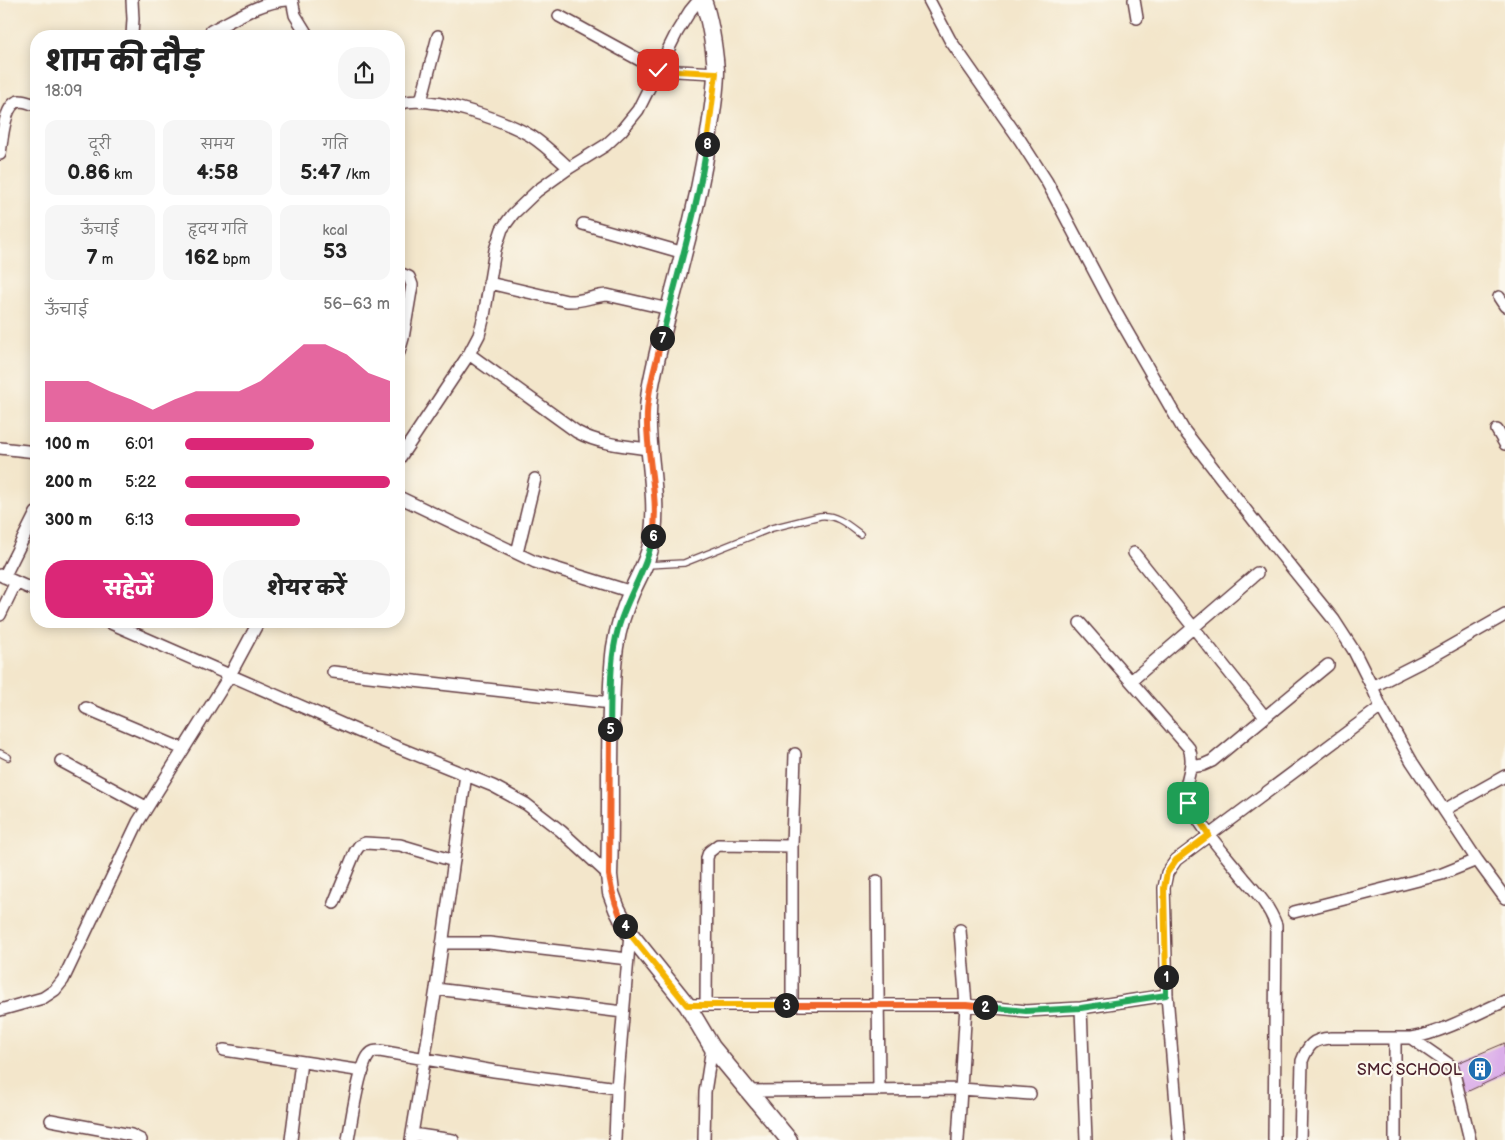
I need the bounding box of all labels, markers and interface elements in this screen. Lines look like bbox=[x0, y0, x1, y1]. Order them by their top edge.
text: शाम की दौड़ bbox=[45, 46, 202, 79]
button: share bbox=[338, 47, 390, 99]
pin bbox=[637, 49, 679, 91]
icon: check bbox=[644, 56, 672, 84]
text: 18:09 bbox=[45, 82, 82, 101]
pin: 8 bbox=[694, 132, 720, 156]
text: दूरी bbox=[89, 136, 111, 153]
text: समय bbox=[201, 136, 234, 153]
text: गति bbox=[322, 136, 348, 153]
text: 8 bbox=[703, 136, 712, 153]
text: 0.86 bbox=[67, 160, 110, 185]
text: 4:58 bbox=[196, 160, 239, 185]
text: 5:47 bbox=[300, 160, 341, 185]
text: km bbox=[110, 166, 132, 183]
text: /km bbox=[341, 166, 370, 183]
text: ऊँचाई bbox=[81, 221, 119, 238]
text: हृदय गति bbox=[188, 221, 247, 238]
text: kcal bbox=[323, 222, 348, 239]
text: 53 bbox=[323, 239, 347, 264]
text: 7 bbox=[86, 245, 98, 270]
text: 162 bbox=[185, 245, 219, 270]
text: m bbox=[98, 251, 113, 268]
text: bpm bbox=[219, 251, 250, 268]
text: 56–63 m bbox=[323, 295, 390, 314]
text: ऊँचाई bbox=[45, 301, 88, 320]
pin: 7 bbox=[650, 326, 674, 350]
text: 7 bbox=[659, 330, 666, 347]
text: 100 m bbox=[45, 435, 90, 454]
text: 6:01 bbox=[125, 435, 154, 454]
text: 200 m bbox=[45, 473, 92, 492]
text: 5:22 bbox=[125, 473, 156, 492]
text: 300 m bbox=[45, 511, 92, 530]
text: 6:13 bbox=[125, 511, 154, 530]
pin: 6 bbox=[640, 524, 666, 548]
text: 6 bbox=[649, 528, 658, 545]
button: सहेजें bbox=[45, 560, 213, 618]
button: शेयर करें bbox=[223, 560, 390, 618]
pin: 5 bbox=[598, 716, 622, 742]
text: 5 bbox=[606, 721, 615, 738]
pin bbox=[1167, 782, 1209, 824]
icon: arrive bbox=[1174, 789, 1202, 817]
pin: 4 bbox=[612, 914, 638, 938]
text: 4 bbox=[621, 918, 630, 935]
pin: 1 bbox=[1154, 964, 1178, 990]
text: 1 bbox=[1164, 969, 1169, 986]
pin: 3 bbox=[774, 992, 798, 1018]
pin: 2 bbox=[972, 994, 998, 1020]
text: 3 bbox=[782, 997, 791, 1014]
text: 2 bbox=[981, 999, 990, 1016]
building icon: SMC SCHOOL bbox=[1467, 1056, 1493, 1082]
place label: SMC SCHOOL bbox=[1357, 1061, 1463, 1080]

